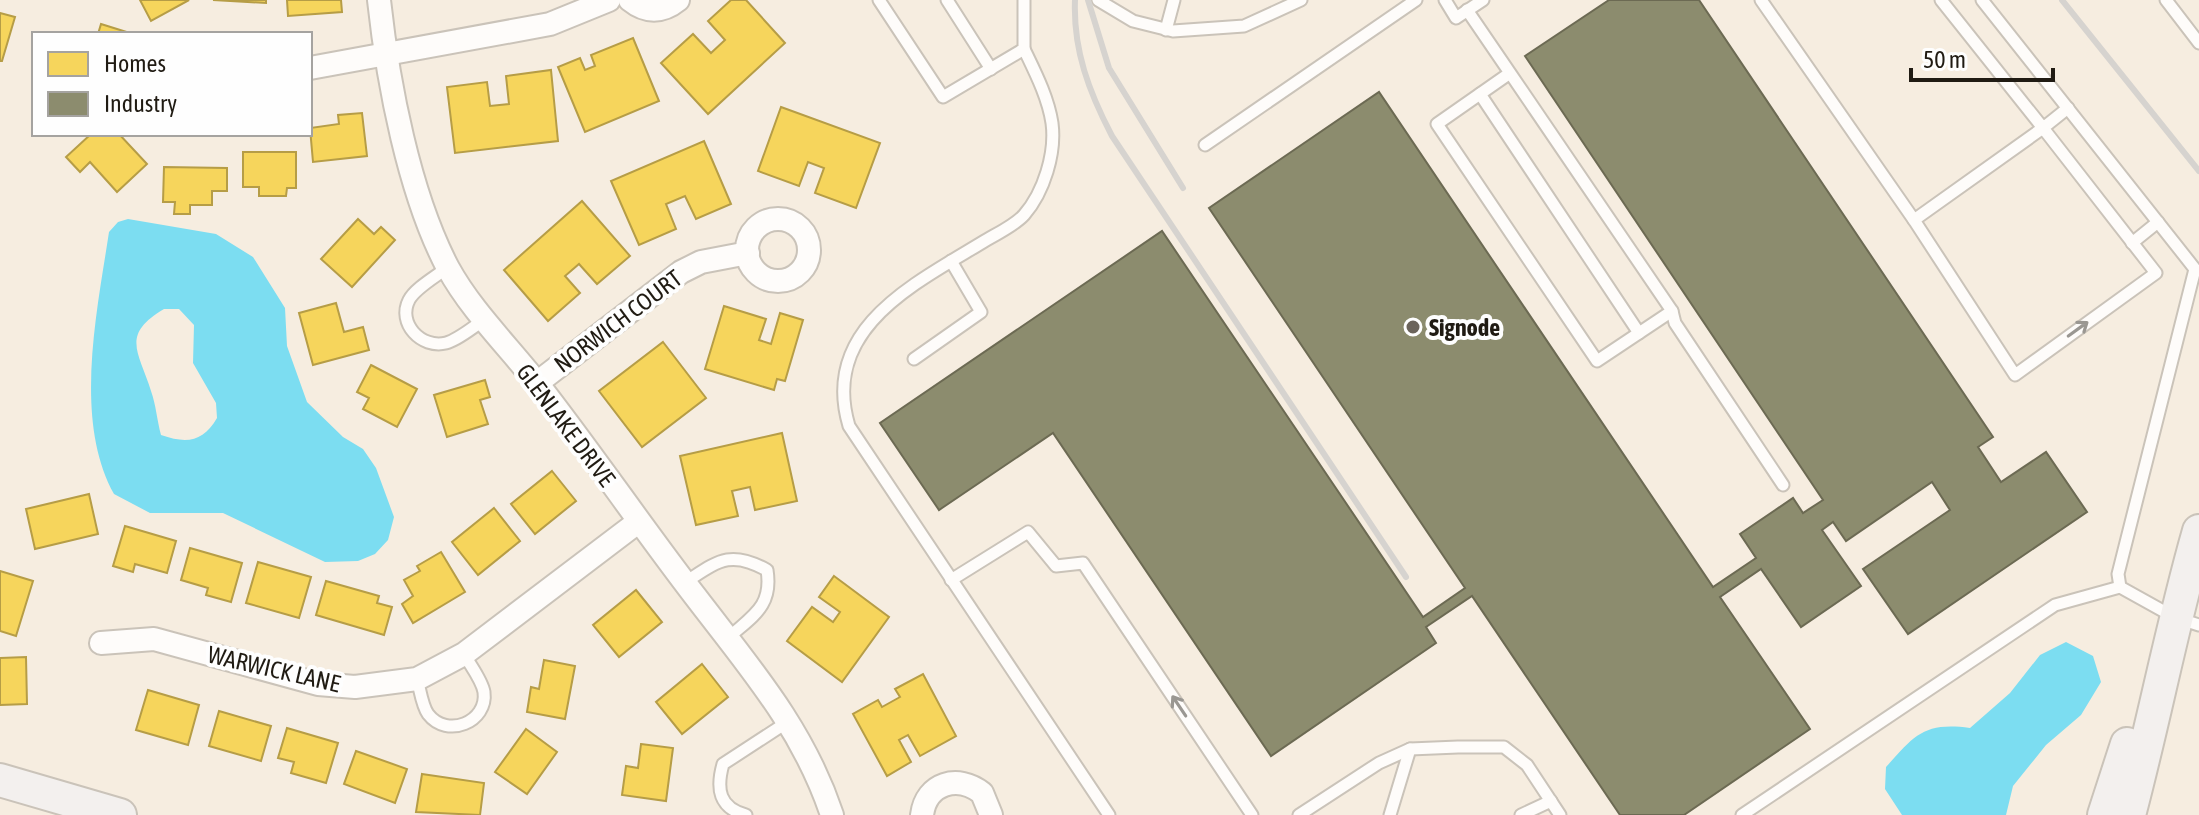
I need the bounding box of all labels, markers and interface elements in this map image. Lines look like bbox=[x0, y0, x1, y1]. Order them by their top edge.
legend bbox=[32, 32, 312, 136]
scale bar bbox=[1911, 32, 2053, 82]
text: 50 m bbox=[1923, 46, 1966, 73]
text: Homes bbox=[104, 50, 166, 77]
text: Industry bbox=[104, 90, 177, 117]
street label: NORWICH COURT bbox=[549, 264, 687, 378]
place label: Signode bbox=[1429, 314, 1500, 341]
marker: Signode bbox=[1404, 318, 1422, 336]
one-way arrow bbox=[2067, 321, 2089, 337]
street label: GLENLAKE DRIVE bbox=[511, 358, 621, 492]
street label: WARWICK LANE bbox=[205, 641, 343, 697]
one-way arrow bbox=[1171, 695, 1188, 717]

